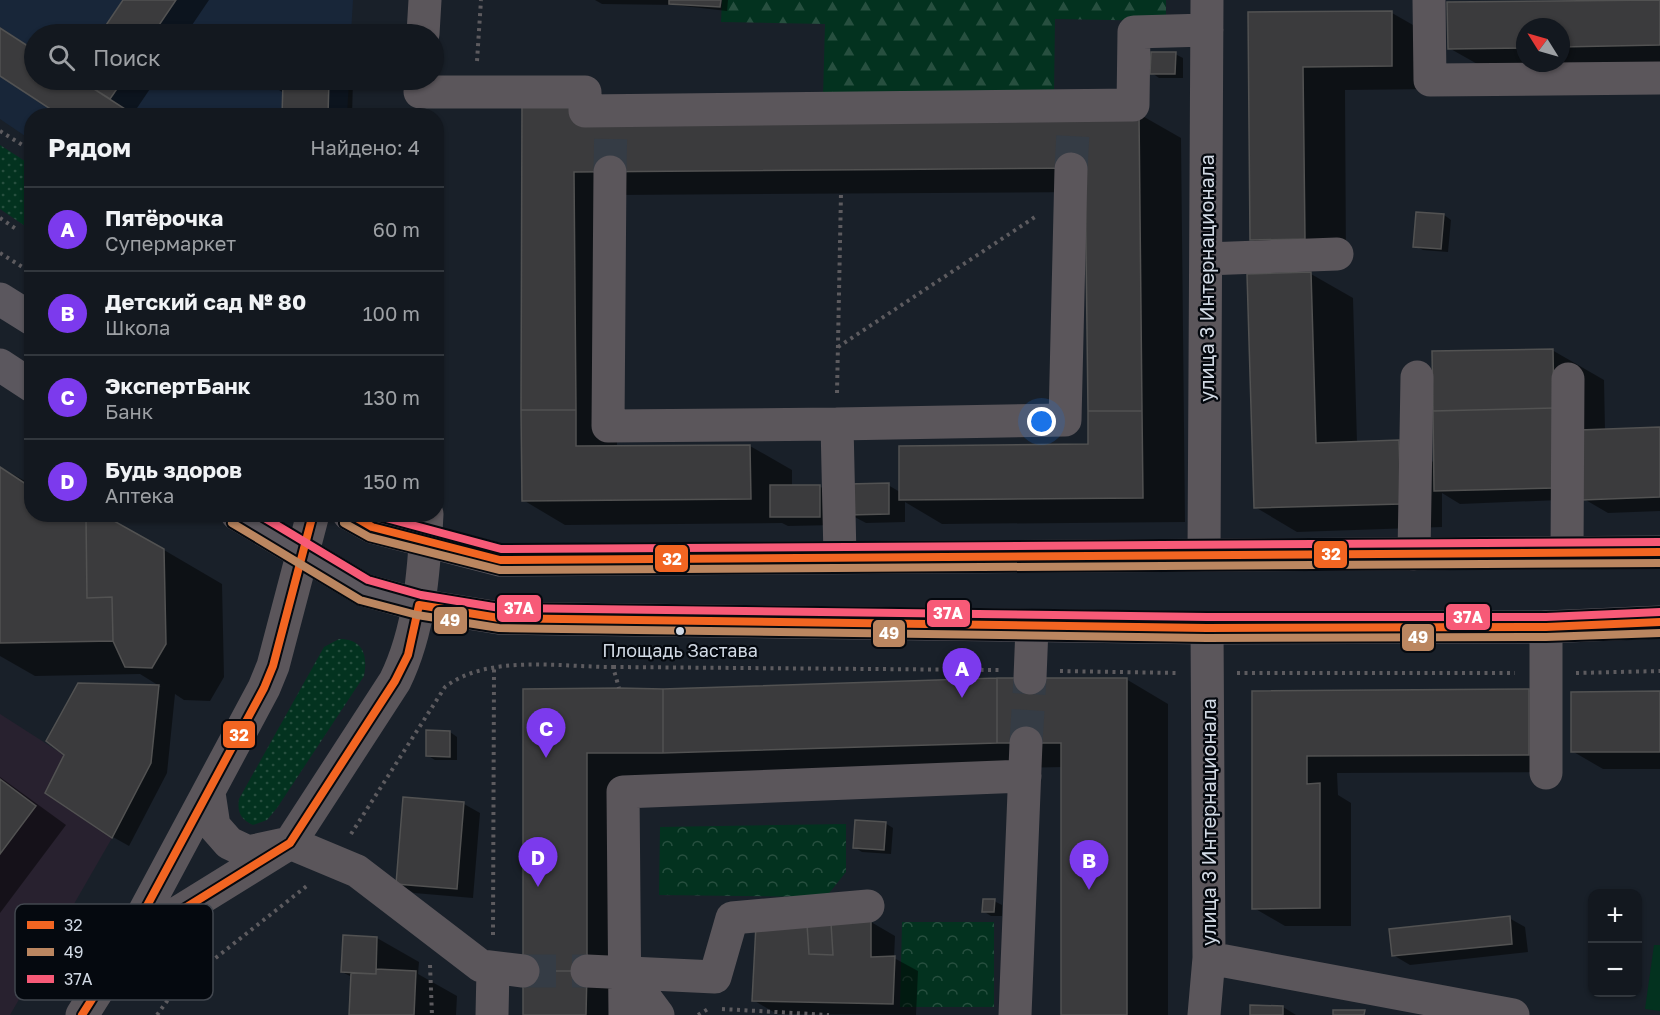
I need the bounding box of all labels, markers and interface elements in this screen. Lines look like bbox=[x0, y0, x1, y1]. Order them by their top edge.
north arrow bbox=[1516, 18, 1570, 72]
search box bbox=[24, 24, 444, 90]
icon: search bbox=[45, 41, 78, 74]
text: Поиск bbox=[93, 44, 161, 71]
text: Рядом bbox=[48, 132, 131, 163]
text: Найдено: 4 bbox=[310, 135, 420, 159]
street label: улица 3 Интернационала bbox=[1194, 154, 1218, 402]
text: Пятёрочка bbox=[105, 204, 223, 231]
text: A bbox=[60, 217, 75, 241]
text: 60 m bbox=[373, 217, 420, 241]
text: Супермаркет bbox=[105, 231, 236, 255]
text: Детский сад № 80 bbox=[105, 288, 306, 315]
text: B bbox=[60, 301, 75, 325]
text: 100 m bbox=[363, 301, 420, 325]
text: Школа bbox=[105, 315, 170, 339]
text: ЭкспертБанк bbox=[105, 372, 250, 399]
text: C bbox=[60, 385, 75, 409]
text: 130 m bbox=[364, 385, 420, 409]
text: Банк bbox=[105, 399, 153, 423]
your location bbox=[1027, 407, 1056, 436]
text: Будь здоров bbox=[105, 456, 242, 483]
text: D bbox=[60, 469, 75, 493]
text: 150 m bbox=[364, 469, 420, 493]
text: Аптека bbox=[105, 483, 174, 507]
line badge: 32 bbox=[1313, 540, 1348, 569]
line badge: 32 bbox=[654, 544, 689, 573]
text: 32 bbox=[1321, 544, 1341, 564]
text: 32 bbox=[662, 549, 682, 569]
line badge: 37А bbox=[496, 594, 542, 623]
text: 37А bbox=[504, 598, 535, 618]
line badge: 37А bbox=[926, 599, 971, 628]
text: 37А bbox=[933, 603, 964, 623]
line badge: 37А bbox=[1445, 603, 1491, 631]
line badge: 49 bbox=[433, 606, 468, 635]
text: 37А bbox=[1453, 607, 1484, 627]
text: 49 bbox=[440, 610, 460, 630]
line badge: 49 bbox=[872, 619, 906, 648]
text: 49 bbox=[879, 623, 899, 643]
line badge: 49 bbox=[1401, 623, 1435, 652]
marker: Площадь Застава bbox=[674, 625, 686, 637]
text: 49 bbox=[1408, 627, 1428, 647]
place label: Площадь Застава bbox=[602, 639, 758, 661]
pin: A bbox=[942, 648, 982, 698]
street label: улица 3 Интернационала bbox=[1196, 698, 1220, 946]
pin: C bbox=[526, 708, 566, 758]
line badge: 32 bbox=[222, 720, 256, 749]
text: 32 bbox=[229, 725, 249, 745]
pin: D bbox=[518, 838, 558, 887]
pin: B bbox=[1070, 840, 1108, 890]
map controls bbox=[1588, 889, 1642, 997]
button: + bbox=[1588, 889, 1642, 943]
legend bbox=[15, 904, 213, 1000]
text: 32 bbox=[64, 915, 83, 935]
text: 49 bbox=[64, 942, 83, 962]
button: − bbox=[1588, 943, 1642, 997]
text: 37А bbox=[64, 969, 93, 989]

